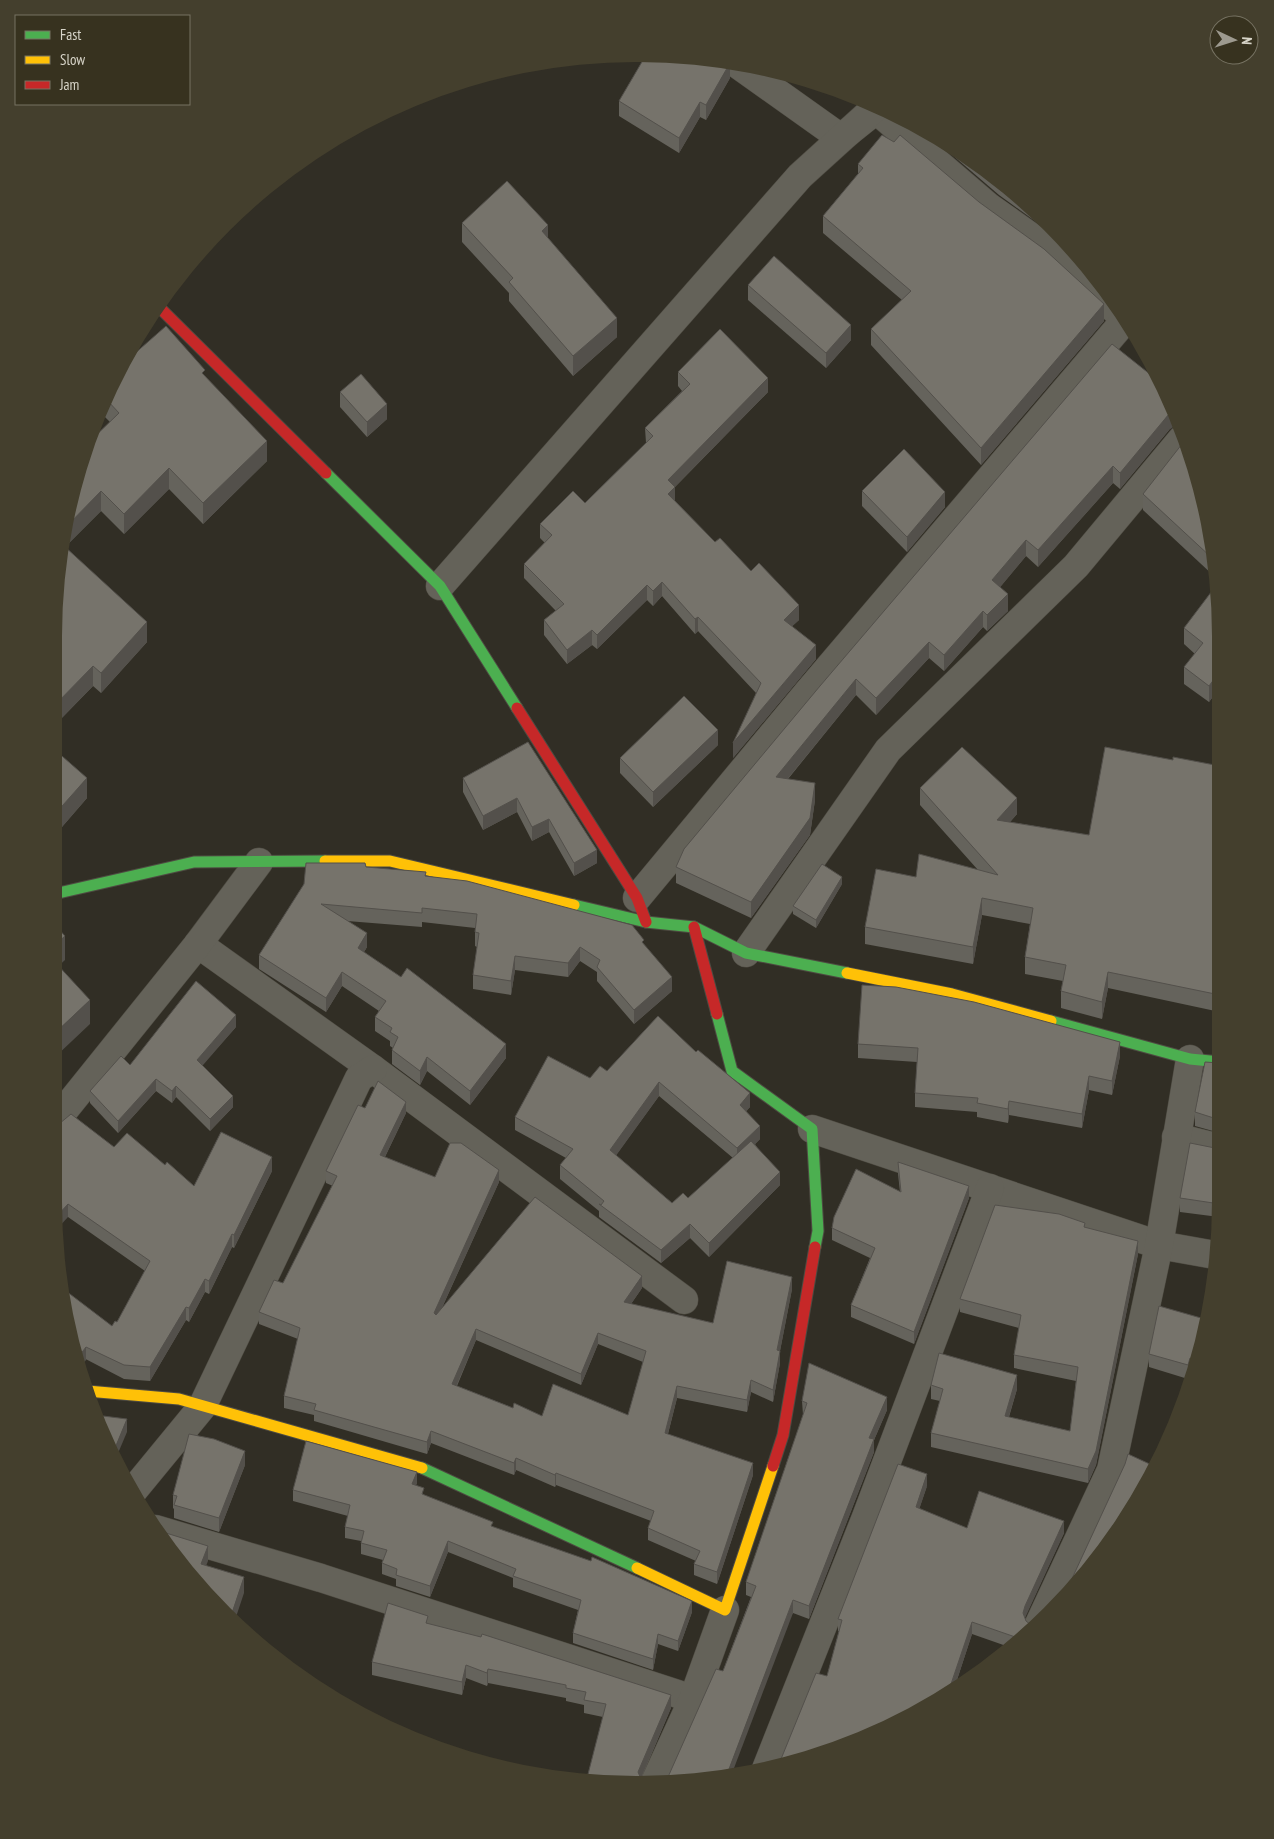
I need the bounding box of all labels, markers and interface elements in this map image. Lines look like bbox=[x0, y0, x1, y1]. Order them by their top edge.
legend bbox=[15, 15, 190, 105]
north arrow bbox=[1209, 15, 1259, 65]
text: Fast bbox=[60, 25, 81, 44]
text: N bbox=[1238, 37, 1256, 45]
text: Slow bbox=[60, 50, 85, 69]
text: Jam bbox=[59, 75, 79, 94]

